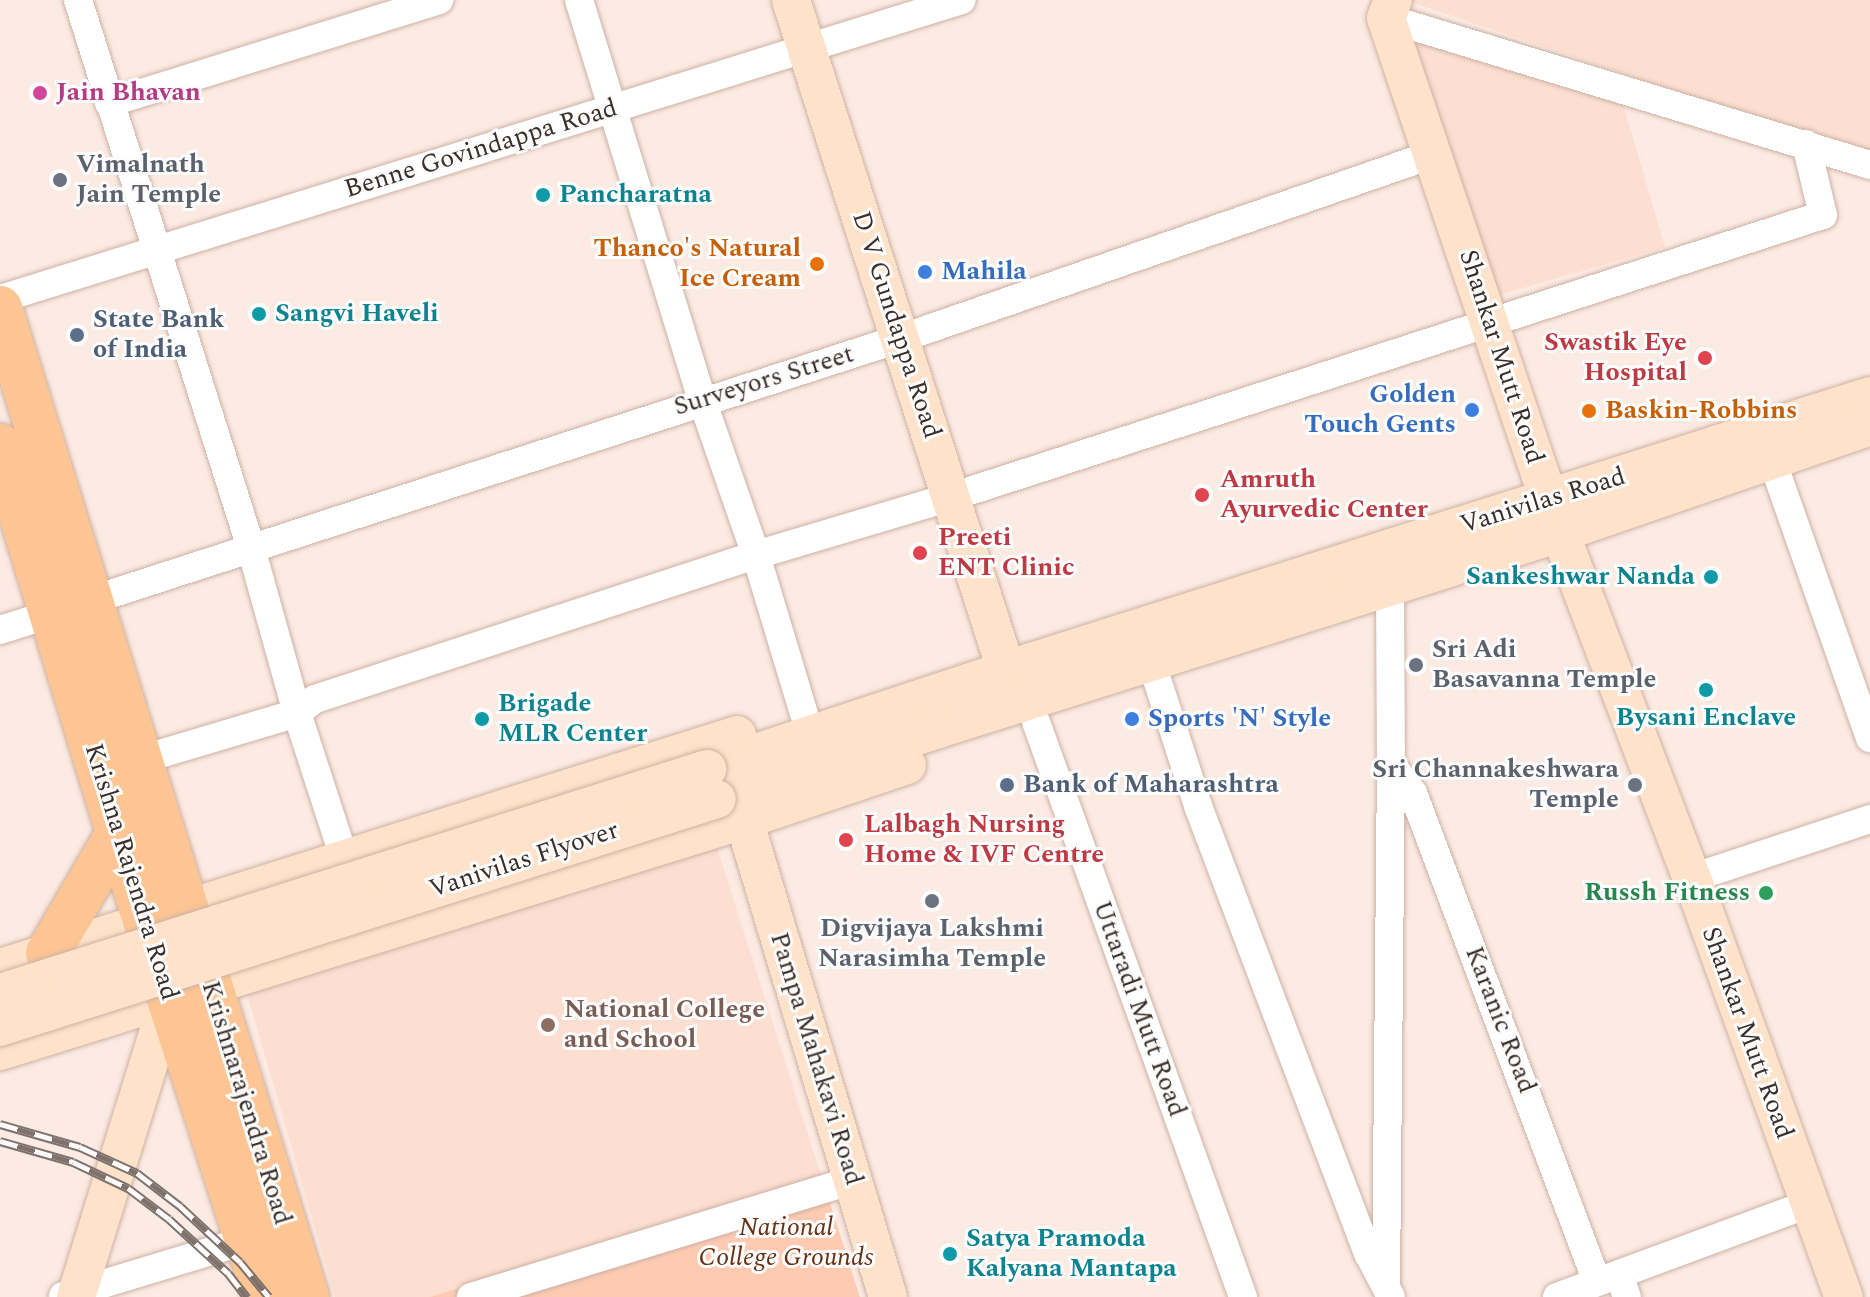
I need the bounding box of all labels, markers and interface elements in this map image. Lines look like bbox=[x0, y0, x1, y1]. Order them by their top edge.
place label: Jain Bhavan bbox=[56, 77, 201, 109]
marker: Jain Bhavan bbox=[31, 84, 49, 102]
street label: Benne Govindappa Road bbox=[341, 93, 621, 205]
place label: Vimalnath Jain Temple bbox=[76, 149, 221, 210]
marker: Vimalnath Jain Temple bbox=[51, 171, 69, 189]
place label: Pancharatna bbox=[559, 179, 712, 211]
marker: Pancharatna bbox=[534, 186, 552, 204]
street label: D V Gundappa Road bbox=[845, 208, 947, 442]
place label: Thanco's Natural Ice Cream bbox=[593, 233, 801, 294]
street label: Shankar Mutt Road bbox=[1452, 246, 1550, 468]
marker: Thanco's Natural Ice Cream bbox=[808, 255, 826, 273]
place label: Mahila bbox=[941, 256, 1027, 288]
marker: Mahila bbox=[916, 263, 934, 281]
place label: Sangvi Haveli bbox=[275, 298, 439, 330]
place label: State Bank of India bbox=[93, 304, 224, 366]
marker: Sangvi Haveli bbox=[250, 305, 268, 323]
marker: State Bank of India bbox=[68, 326, 86, 344]
place label: Swastik Eye Hospital bbox=[1544, 327, 1687, 388]
street label: Surveyors Street bbox=[670, 339, 858, 423]
marker: Swastik Eye Hospital bbox=[1694, 347, 1716, 369]
place label: Golden Touch Gents bbox=[1304, 379, 1456, 440]
place label: Baskin-Robbins bbox=[1605, 395, 1797, 427]
marker: Golden Touch Gents bbox=[1463, 401, 1481, 419]
marker: Baskin-Robbins bbox=[1580, 402, 1598, 420]
street label: Vanivilas Road bbox=[1457, 461, 1629, 541]
place label: Amruth Ayurvedic Center bbox=[1220, 464, 1428, 526]
marker: Amruth Ayurvedic Center bbox=[1191, 484, 1213, 506]
place label: Preeti ENT Clinic bbox=[938, 522, 1075, 584]
marker: Preeti ENT Clinic bbox=[909, 542, 931, 564]
place label: Sankeshwar Nanda bbox=[1466, 561, 1695, 593]
marker: Sankeshwar Nanda bbox=[1702, 568, 1720, 586]
place label: Sri Adi Basavanna Temple bbox=[1432, 634, 1656, 696]
marker: Sri Adi Basavanna Temple bbox=[1407, 656, 1425, 674]
marker: Bysani Enclave bbox=[1697, 681, 1715, 699]
place label: Brigade MLR Center bbox=[498, 688, 647, 750]
place label: Bysani Enclave bbox=[1616, 702, 1796, 734]
place label: Sports 'N' Style bbox=[1148, 703, 1331, 735]
marker: Brigade MLR Center bbox=[473, 710, 491, 728]
marker: Sports 'N' Style bbox=[1123, 710, 1141, 728]
street label: Krishna Rajendra Road bbox=[77, 740, 185, 1004]
place label: Sri Channakeshwara Temple bbox=[1372, 754, 1619, 816]
place label: Bank of Maharashtra bbox=[1023, 769, 1279, 801]
marker: Bank of Maharashtra bbox=[998, 776, 1016, 794]
marker: Sri Channakeshwara Temple bbox=[1626, 776, 1644, 794]
place label: Lalbagh Nursing Home & IVF Centre bbox=[864, 809, 1104, 870]
street label: Vanivilas Flyover bbox=[425, 815, 623, 905]
marker: Lalbagh Nursing Home & IVF Centre bbox=[835, 829, 857, 851]
place label: Russh Fitness bbox=[1584, 877, 1750, 909]
marker: Russh Fitness bbox=[1757, 884, 1775, 902]
marker: Digvijaya Lakshmi Narasimha Temple bbox=[923, 892, 941, 910]
street label: Uttaradi Mutt Road bbox=[1085, 897, 1193, 1121]
place label: Digvijaya Lakshmi Narasimha Temple bbox=[818, 913, 1046, 974]
street label: Shankar Mutt Road bbox=[1694, 923, 1800, 1143]
street label: Pampa Mahakavi Road bbox=[763, 929, 869, 1189]
street label: Karanic Road bbox=[1458, 942, 1542, 1098]
street label: Krishnarajendra Road bbox=[194, 977, 298, 1229]
place label: National College and School bbox=[564, 994, 765, 1056]
marker: National College and School bbox=[539, 1016, 557, 1034]
park label: National College Grounds bbox=[699, 1212, 873, 1274]
place label: Satya Pramoda Kalyana Mantapa bbox=[966, 1223, 1177, 1284]
marker: Satya Pramoda Kalyana Mantapa bbox=[941, 1245, 959, 1263]

